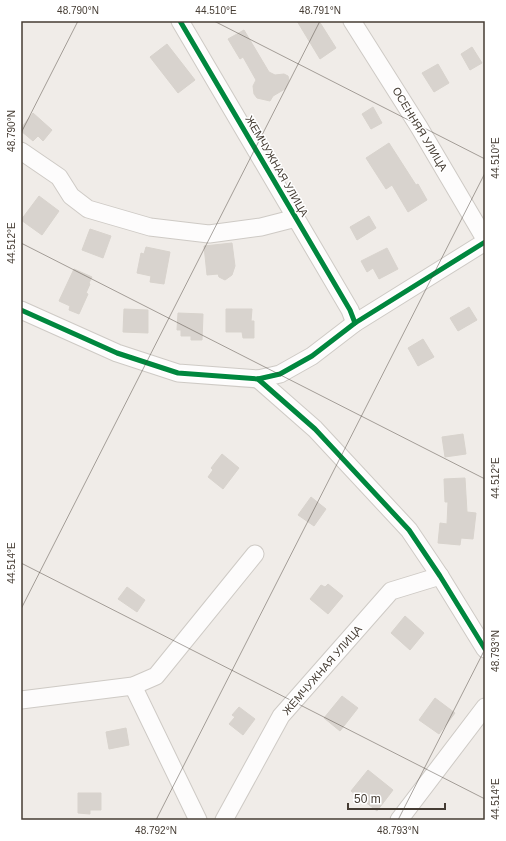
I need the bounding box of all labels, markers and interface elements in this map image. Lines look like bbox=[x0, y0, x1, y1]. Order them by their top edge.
text: 48.790°N bbox=[57, 5, 99, 16]
text: 44.510°E bbox=[195, 5, 237, 16]
text: 48.791°N bbox=[299, 5, 341, 16]
street label: ОСЕННЯЯ УЛИЦА bbox=[390, 85, 450, 174]
text: 48.790°N bbox=[6, 110, 17, 152]
street label: ЖЕМЧУЖНАЯ УЛИЦА bbox=[243, 113, 311, 219]
text: 44.510°E bbox=[490, 137, 501, 179]
text: 44.512°E bbox=[6, 222, 17, 264]
text: 44.512°E bbox=[490, 457, 501, 499]
text: 44.514°E bbox=[6, 542, 17, 584]
street label: ЖЕМЧУЖНАЯ УЛИЦА bbox=[280, 622, 365, 717]
text: 48.793°N bbox=[490, 630, 501, 672]
text: 44.514°E bbox=[490, 778, 501, 820]
scale bar bbox=[348, 785, 445, 811]
text: 50 m bbox=[354, 792, 381, 806]
text: 48.792°N bbox=[135, 825, 177, 836]
text: 48.793°N bbox=[377, 825, 419, 836]

